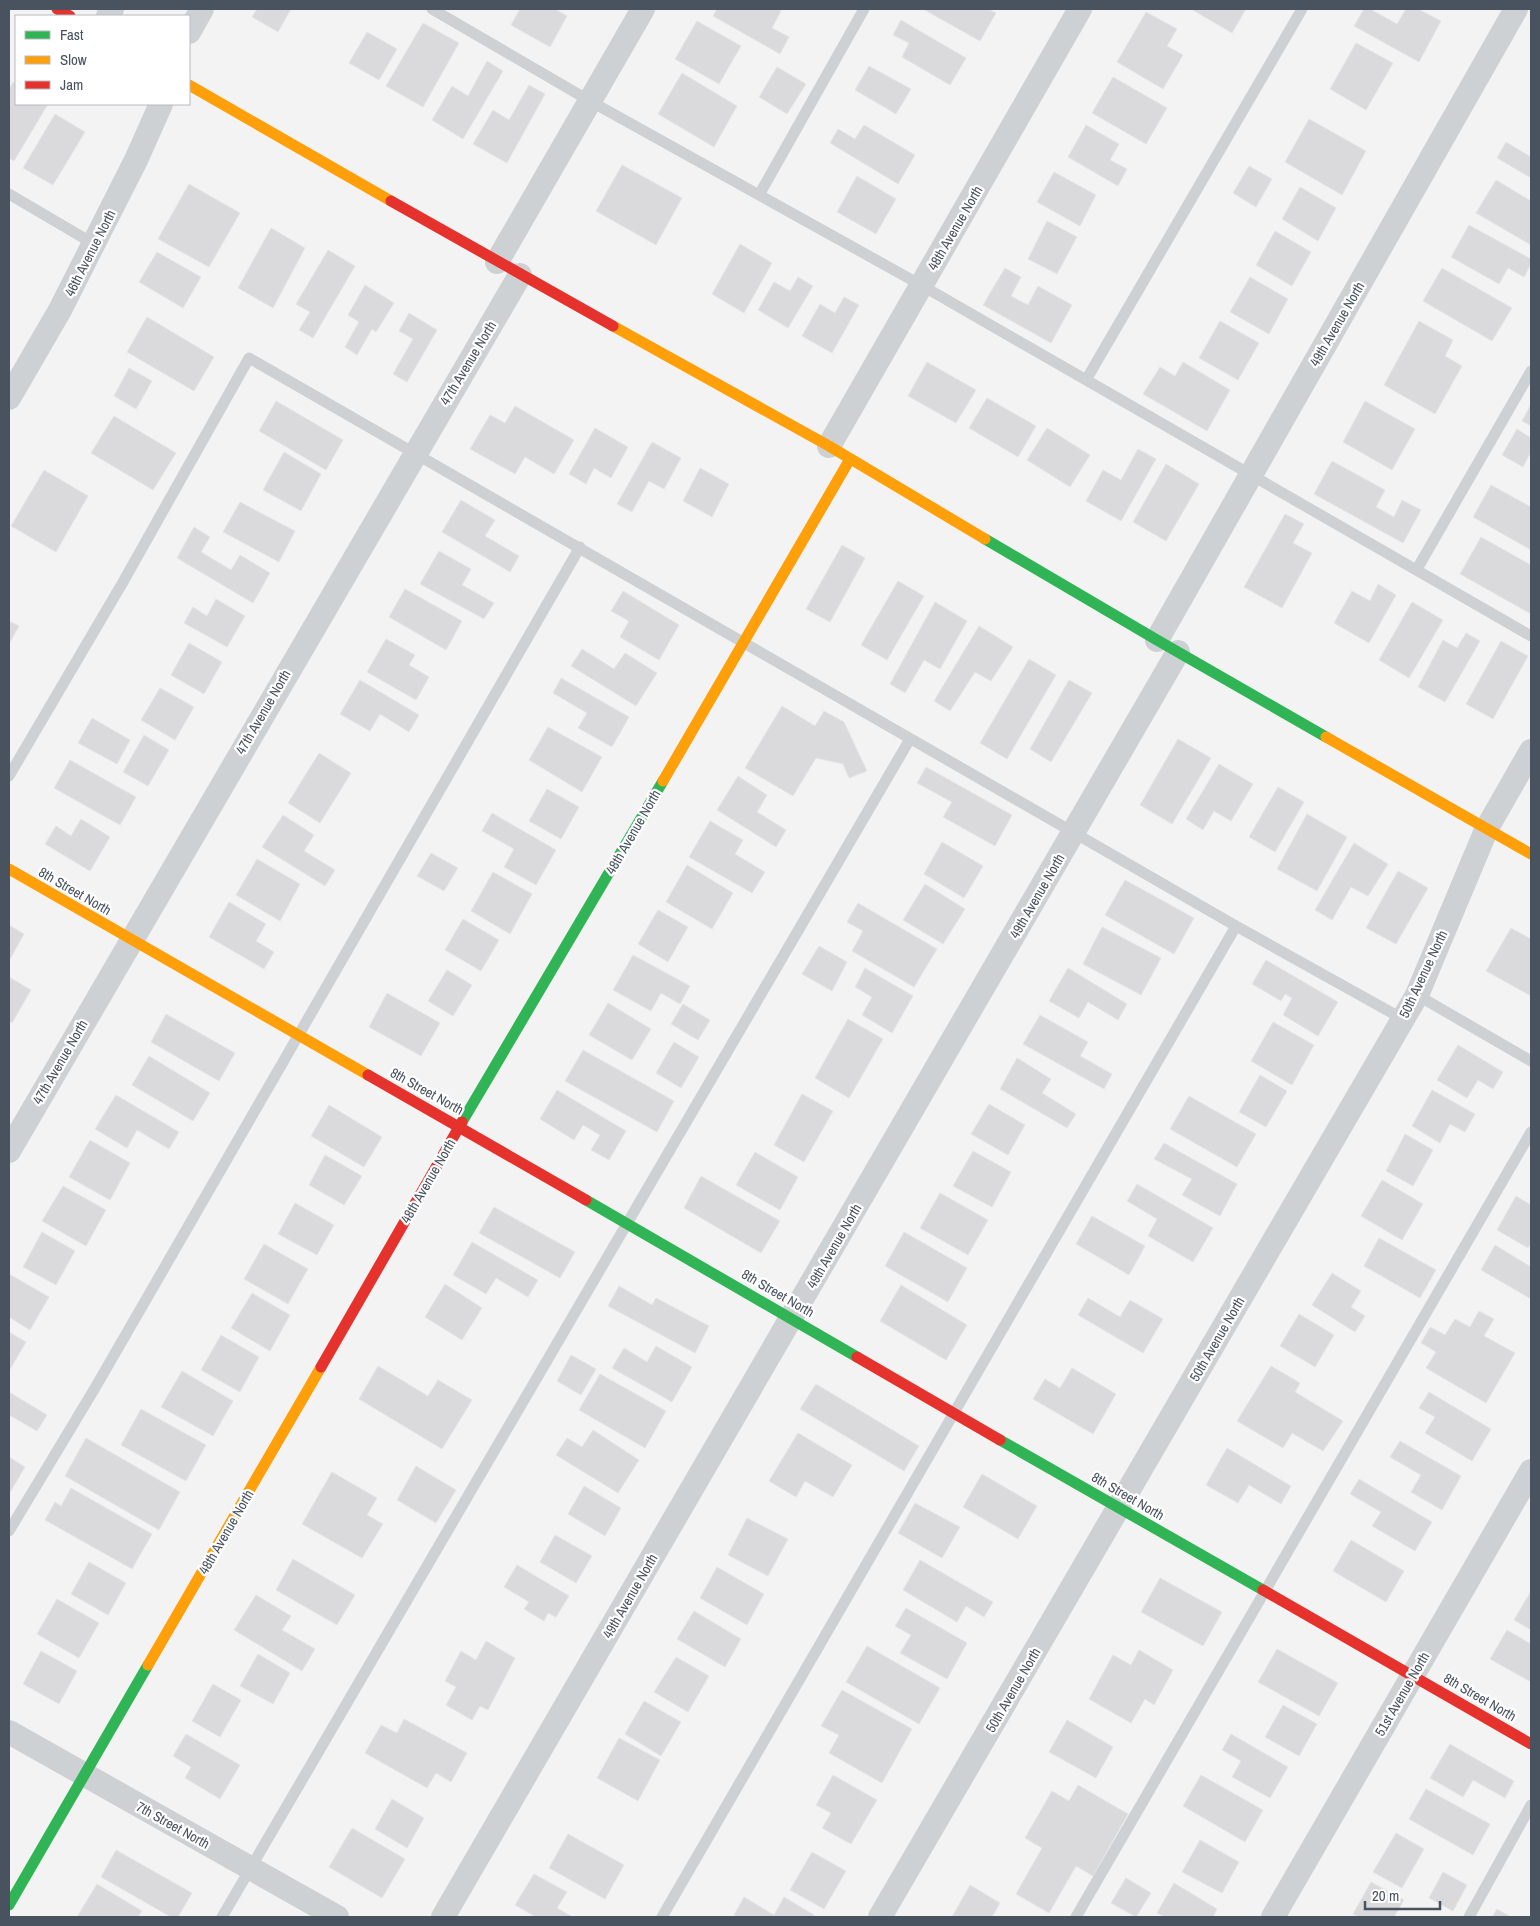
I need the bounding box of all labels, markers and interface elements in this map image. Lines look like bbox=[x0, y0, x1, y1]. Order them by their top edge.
legend bbox=[15, 15, 190, 105]
text: Fast bbox=[60, 24, 84, 45]
text: Slow bbox=[60, 49, 87, 70]
text: Jam bbox=[60, 74, 83, 95]
street label: 48th Avenue North bbox=[923, 182, 987, 274]
street label: 46th Avenue North bbox=[60, 207, 120, 299]
street label: 49th Avenue North bbox=[1305, 278, 1369, 370]
street label: 47th Avenue North bbox=[436, 318, 500, 408]
street label: 47th Avenue North bbox=[231, 666, 295, 758]
street label: 48th Avenue North bbox=[601, 786, 665, 878]
street label: 49th Avenue North bbox=[1005, 850, 1069, 942]
street label: 8th Street North bbox=[35, 863, 115, 919]
street label: 50th Avenue North bbox=[1395, 927, 1451, 1021]
street label: 47th Avenue North bbox=[28, 1016, 92, 1108]
street label: 8th Street North bbox=[387, 1063, 467, 1119]
street label: 48th Avenue North bbox=[396, 1135, 460, 1227]
street label: 49th Avenue North bbox=[802, 1200, 866, 1292]
street label: 8th Street North bbox=[738, 1265, 818, 1321]
street label: 50th Avenue North bbox=[1185, 1293, 1249, 1385]
street label: 8th Street North bbox=[1088, 1468, 1168, 1524]
street label: 48th Avenue North bbox=[194, 1486, 258, 1578]
street label: 49th Avenue North bbox=[598, 1550, 662, 1642]
street label: 50th Avenue North bbox=[981, 1644, 1045, 1736]
street label: 51st Avenue North bbox=[1371, 1649, 1433, 1739]
street label: 8th Street North bbox=[1440, 1669, 1520, 1725]
street label: 7th Street North bbox=[133, 1797, 213, 1853]
scale bar bbox=[1365, 1878, 1440, 1910]
text: 20 m bbox=[1372, 1885, 1399, 1906]

